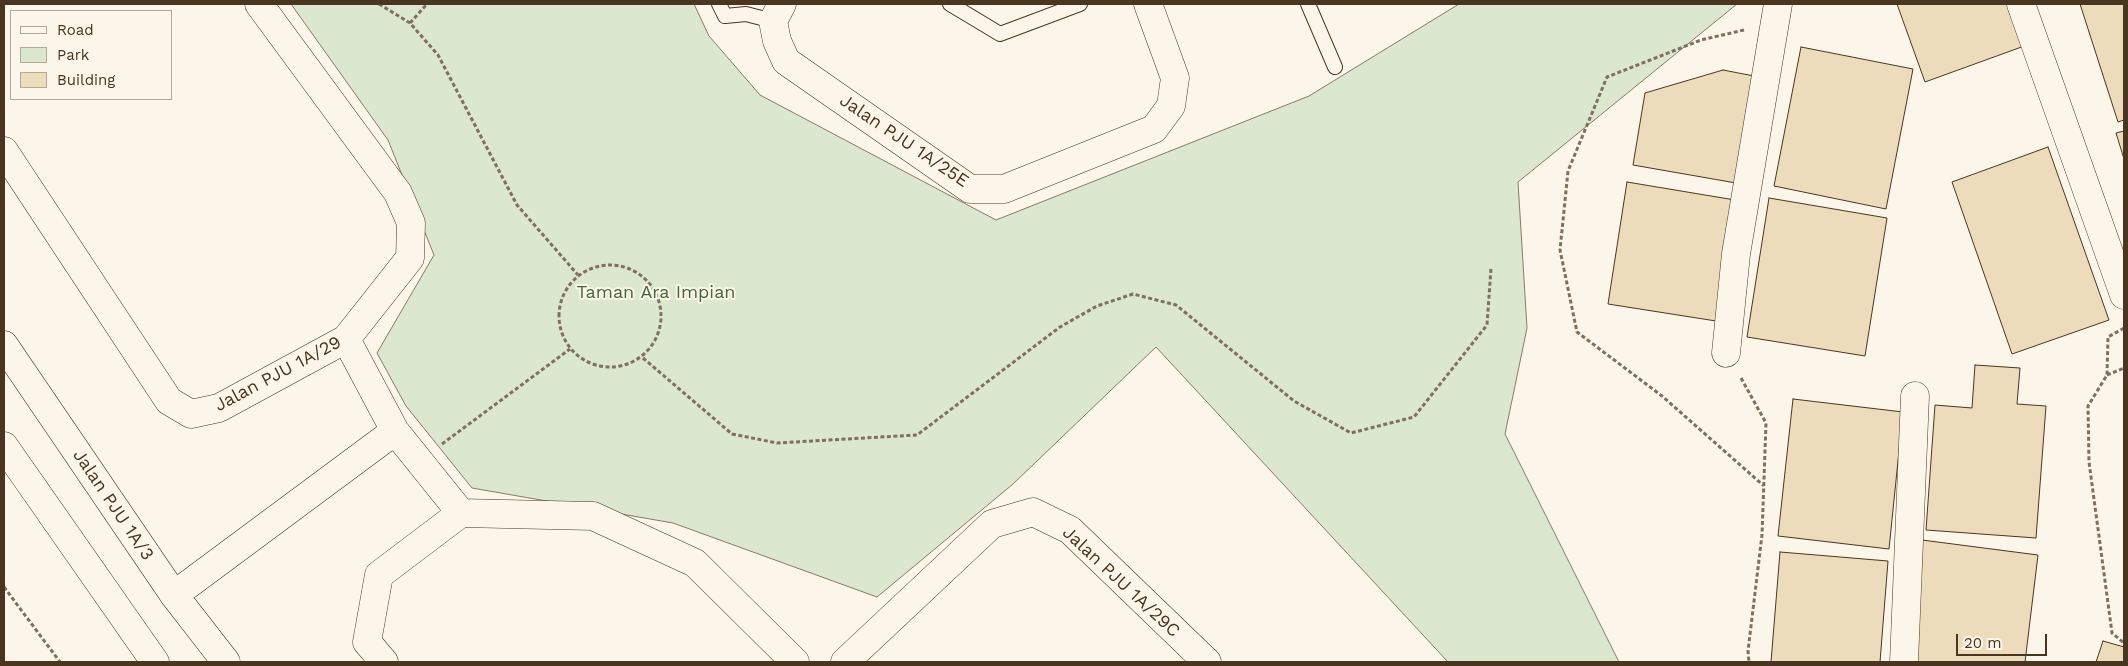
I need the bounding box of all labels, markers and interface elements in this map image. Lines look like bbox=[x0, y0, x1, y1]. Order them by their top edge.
legend bbox=[10, 10, 172, 100]
text: Road bbox=[57, 21, 94, 39]
text: Park bbox=[57, 46, 89, 64]
text: Building bbox=[57, 71, 115, 89]
street label: Jalan PJU 1A/25E bbox=[835, 90, 973, 192]
park label: Taman Ara Impian bbox=[577, 282, 735, 304]
street label: Jalan PJU 1A/29 bbox=[211, 332, 345, 416]
street label: Jalan PJU 1A/3 bbox=[68, 445, 158, 565]
street label: Jalan PJU 1A/29C bbox=[1058, 522, 1184, 642]
scale bar bbox=[1958, 624, 2049, 656]
text: 20 m bbox=[1964, 634, 2002, 652]

